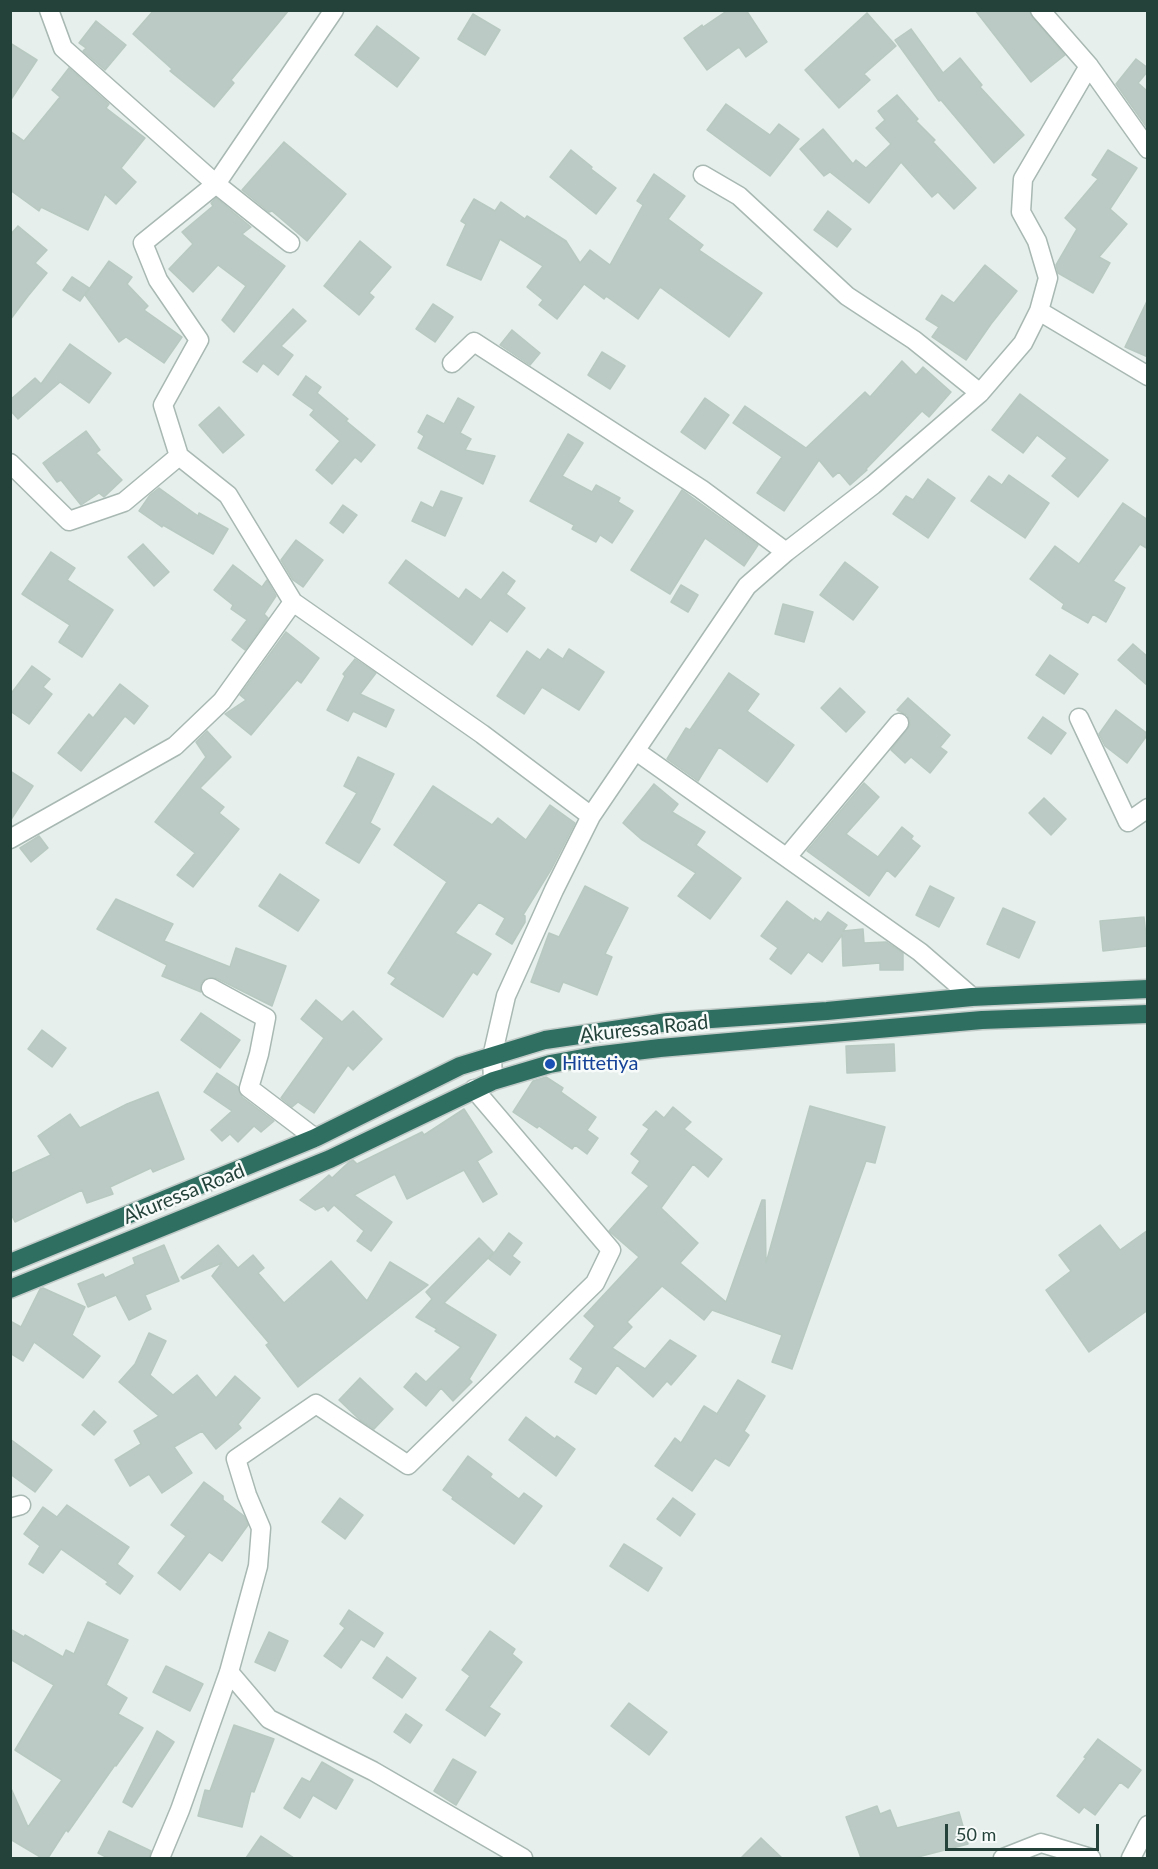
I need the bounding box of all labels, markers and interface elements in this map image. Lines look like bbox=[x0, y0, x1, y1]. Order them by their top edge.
street label: Akuressa Road bbox=[579, 1010, 709, 1048]
place label: Hittetiya bbox=[562, 1052, 638, 1076]
marker: Hittetiya bbox=[543, 1057, 557, 1071]
street label: Akuressa Road bbox=[120, 1159, 248, 1229]
scale bar bbox=[948, 1812, 1102, 1850]
text: 50 m bbox=[956, 1823, 996, 1845]

